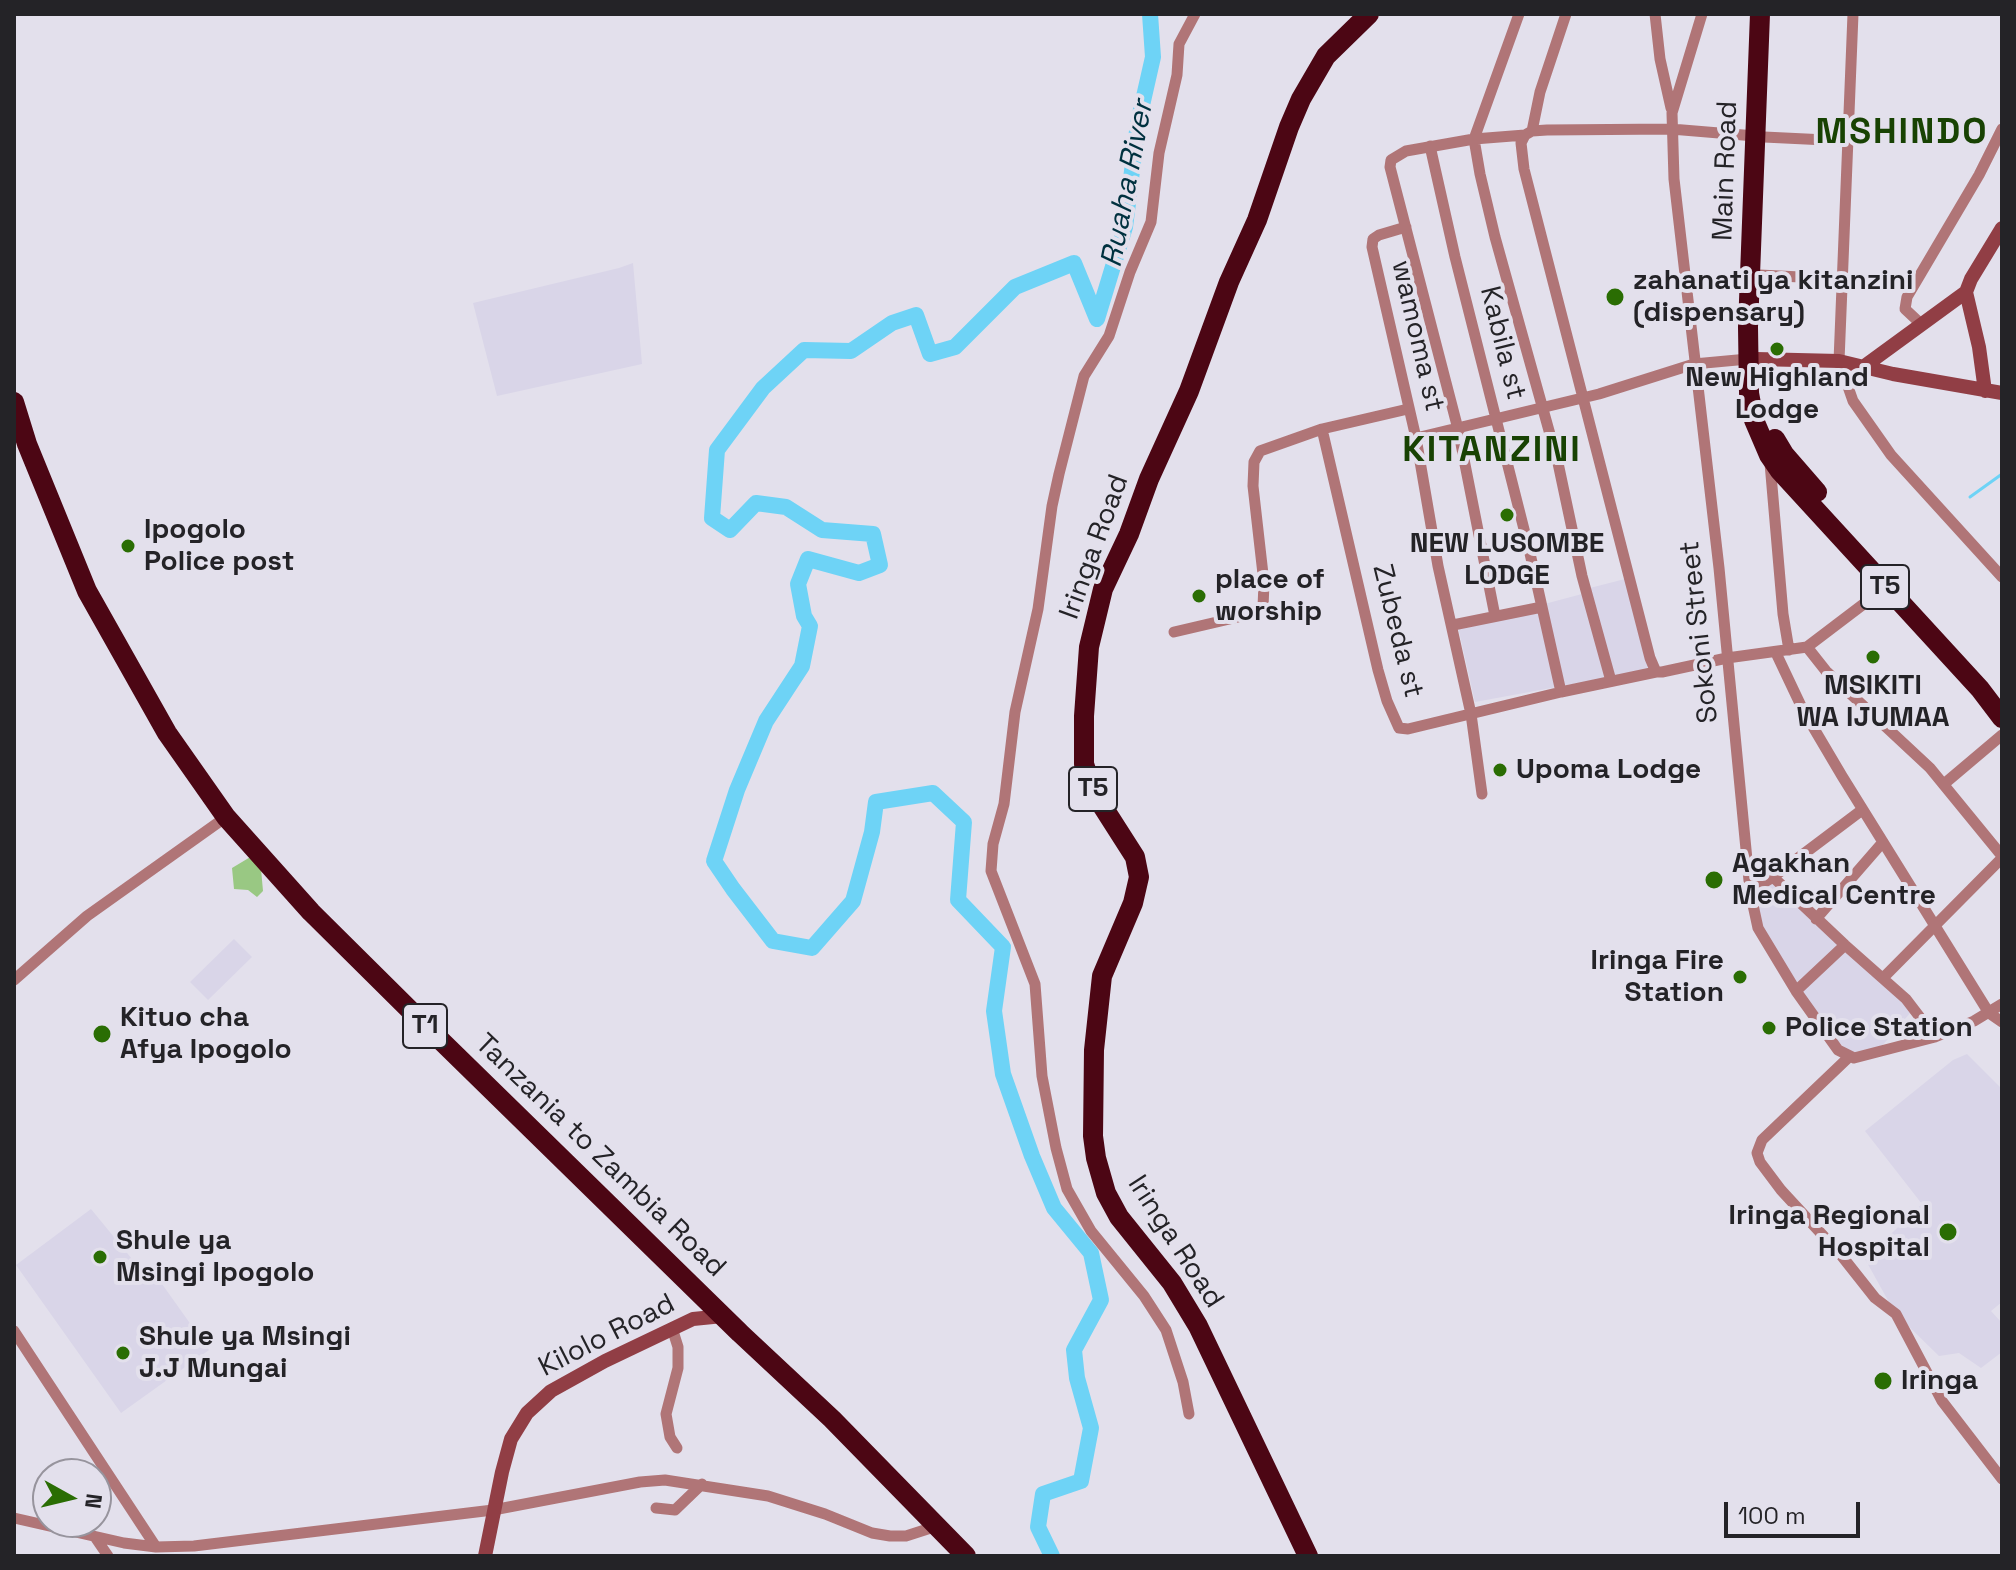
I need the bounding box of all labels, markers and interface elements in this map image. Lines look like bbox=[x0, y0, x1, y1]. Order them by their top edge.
water label: Ruaha River bbox=[1094, 98, 1162, 270]
street label: Main Road bbox=[1707, 100, 1745, 242]
district label: MSHINDO bbox=[1815, 111, 1989, 155]
street label: wamoma st bbox=[1383, 257, 1451, 415]
place label: zahanati ya kitanzini (dispensary) bbox=[1633, 264, 1914, 330]
street label: Kabila st bbox=[1472, 283, 1532, 403]
marker: zahanati ya kitanzini (dispensary) bbox=[1604, 286, 1626, 308]
marker: New Highland Lodge bbox=[1768, 340, 1786, 358]
place label: New Highland Lodge bbox=[1685, 361, 1869, 427]
district label: KITANZINI bbox=[1402, 429, 1582, 473]
street label: Iringa Road bbox=[1053, 470, 1137, 624]
marker: NEW LUSOMBE LODGE bbox=[1498, 506, 1516, 524]
place label: Ipogolo Police post bbox=[144, 513, 294, 579]
place label: NEW LUSOMBE LODGE bbox=[1410, 527, 1604, 593]
marker: Ipogolo Police post bbox=[119, 537, 137, 555]
street label: Sokoni Street bbox=[1674, 539, 1726, 725]
street label: Zubeda st bbox=[1364, 561, 1430, 701]
place label: place of worship bbox=[1215, 563, 1325, 629]
road number: T5 bbox=[1861, 565, 1909, 609]
marker: place of worship bbox=[1190, 587, 1208, 605]
marker: MSIKITI WA IJUMAA bbox=[1864, 648, 1882, 666]
place label: MSIKITI WA IJUMAA bbox=[1797, 669, 1949, 735]
place label: Upoma Lodge bbox=[1516, 753, 1701, 787]
marker: Upoma Lodge bbox=[1491, 761, 1509, 779]
road number: T5 bbox=[1069, 767, 1117, 811]
place label: Agakhan Medical Centre bbox=[1732, 847, 1936, 913]
marker: Agakhan Medical Centre bbox=[1703, 869, 1725, 891]
place label: Iringa Fire Station bbox=[1591, 944, 1724, 1010]
marker: Iringa Fire Station bbox=[1731, 968, 1749, 986]
place label: Kituo cha Afya Ipogolo bbox=[120, 1001, 292, 1067]
road number: T1 bbox=[403, 1004, 447, 1048]
place label: Police Station bbox=[1785, 1011, 1973, 1045]
marker: Police Station bbox=[1760, 1019, 1778, 1037]
marker: Kituo cha Afya Ipogolo bbox=[91, 1023, 113, 1045]
street label: Tanzania to Zambia Road bbox=[468, 1027, 732, 1285]
street label: Iringa Road bbox=[1120, 1169, 1230, 1315]
place label: Iringa Regional Hospital bbox=[1728, 1199, 1930, 1265]
marker: Iringa Regional Hospital bbox=[1937, 1221, 1959, 1243]
place label: Shule ya Msingi Ipogolo bbox=[116, 1224, 314, 1290]
marker: Shule ya Msingi Ipogolo bbox=[91, 1248, 109, 1266]
street label: Kilolo Road bbox=[533, 1287, 681, 1385]
place label: Shule ya Msingi J.J Mungai bbox=[139, 1320, 351, 1386]
marker: Shule ya Msingi J.J Mungai bbox=[114, 1344, 132, 1362]
place label: Iringa bbox=[1901, 1364, 1978, 1398]
marker: Iringa bbox=[1872, 1370, 1894, 1392]
north arrow bbox=[32, 1458, 112, 1538]
scale bar bbox=[1728, 1486, 1864, 1536]
text: N bbox=[79, 1492, 109, 1510]
text: 100 m bbox=[1738, 1500, 1806, 1531]

